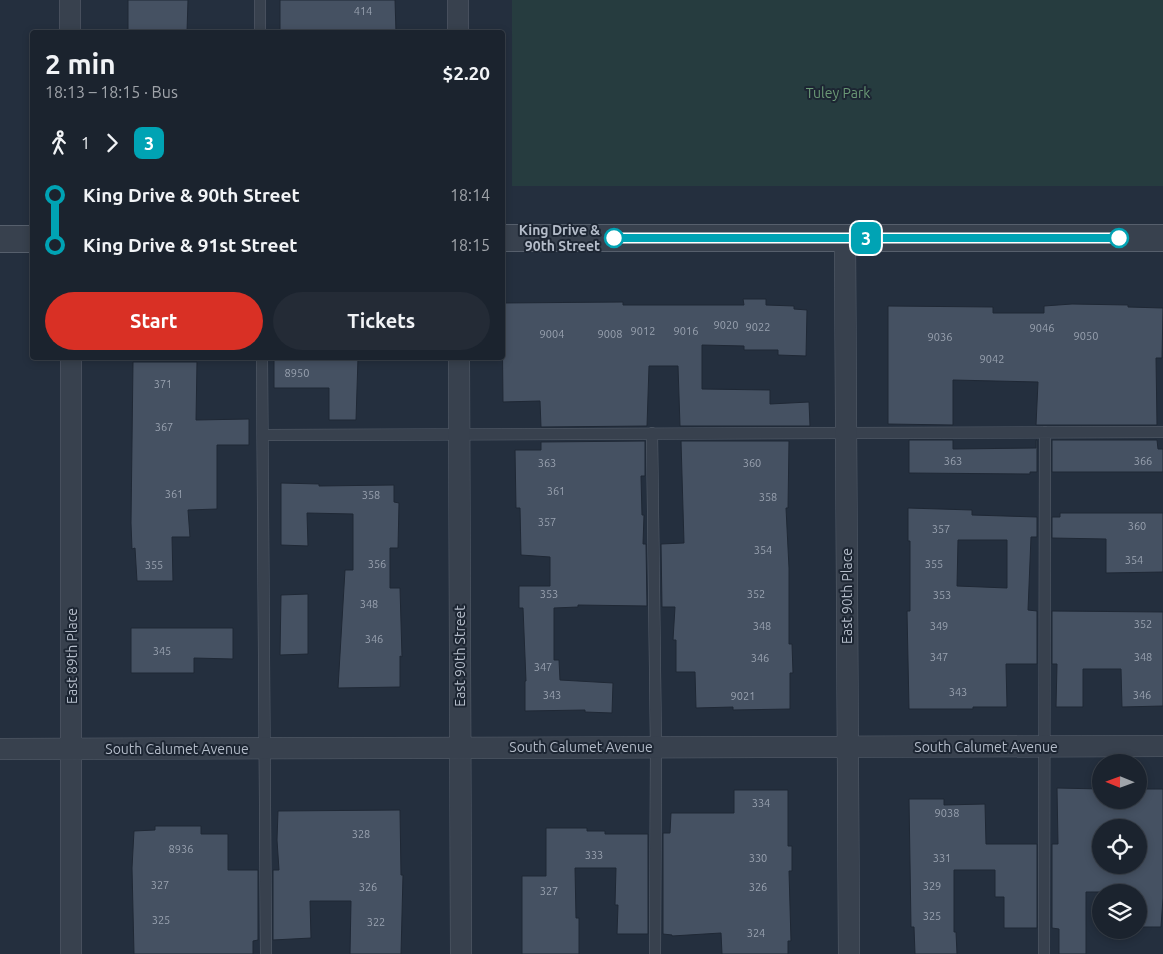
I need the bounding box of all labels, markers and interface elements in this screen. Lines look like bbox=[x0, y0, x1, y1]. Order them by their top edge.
house number: 414 bbox=[354, 5, 372, 17]
text: 2 min bbox=[45, 48, 116, 79]
text: $2.20 bbox=[442, 62, 490, 84]
text: 18:13 – 18:15 · Bus bbox=[45, 83, 178, 101]
park label: Tuley Park bbox=[806, 85, 870, 101]
icon: walk bbox=[45, 129, 73, 157]
icon: forward bbox=[98, 129, 126, 157]
text: 3 bbox=[144, 133, 154, 153]
text: 1 bbox=[81, 134, 90, 152]
text: King Drive & 90th Street bbox=[83, 184, 300, 206]
text: 18:14 bbox=[450, 186, 490, 204]
place label: King Drive & 90th Street bbox=[519, 222, 600, 254]
line badge: 3 bbox=[850, 222, 882, 254]
marker: King Drive & 90th Street bbox=[604, 228, 624, 248]
text: 3 bbox=[861, 228, 871, 248]
unlabelled marker bbox=[1109, 228, 1129, 248]
text: King Drive & 91st Street bbox=[83, 234, 298, 256]
text: 18:15 bbox=[450, 236, 490, 254]
button: Start bbox=[45, 292, 263, 350]
button: Tickets bbox=[273, 292, 490, 350]
house number: 9020 bbox=[714, 319, 738, 331]
house number: 9022 bbox=[746, 321, 770, 333]
house number: 9046 bbox=[1030, 322, 1054, 334]
house number: 9012 bbox=[631, 325, 655, 337]
house number: 9016 bbox=[674, 325, 698, 337]
house number: 9004 bbox=[540, 328, 564, 340]
house number: 9008 bbox=[598, 328, 622, 340]
house number: 9050 bbox=[1074, 330, 1098, 342]
house number: 9036 bbox=[928, 331, 952, 343]
house number: 9042 bbox=[980, 353, 1004, 365]
house number: 8950 bbox=[285, 367, 309, 379]
house number: 371 bbox=[154, 378, 172, 390]
house number: 367 bbox=[155, 421, 173, 433]
house number: 363 bbox=[944, 455, 962, 467]
house number: 366 bbox=[1134, 455, 1152, 467]
house number: 363 bbox=[538, 457, 556, 469]
house number: 360 bbox=[743, 457, 761, 469]
house number: 361 bbox=[547, 485, 565, 497]
house number: 361 bbox=[165, 488, 183, 500]
house number: 358 bbox=[362, 489, 380, 501]
house number: 358 bbox=[759, 491, 777, 503]
house number: 357 bbox=[538, 516, 556, 528]
house number: 360 bbox=[1128, 520, 1146, 532]
house number: 357 bbox=[932, 523, 950, 535]
house number: 354 bbox=[754, 544, 772, 556]
street label: East 90th Place bbox=[839, 548, 855, 644]
house number: 354 bbox=[1125, 554, 1143, 566]
house number: 356 bbox=[368, 558, 386, 570]
house number: 355 bbox=[925, 558, 943, 570]
house number: 355 bbox=[145, 559, 163, 571]
house number: 353 bbox=[540, 588, 558, 600]
house number: 352 bbox=[747, 588, 765, 600]
house number: 353 bbox=[933, 589, 951, 601]
house number: 348 bbox=[360, 598, 378, 610]
street label: East 90th Street bbox=[452, 605, 468, 707]
street label: East 89th Place bbox=[64, 608, 80, 704]
house number: 352 bbox=[1134, 618, 1152, 630]
house number: 348 bbox=[753, 620, 771, 632]
house number: 349 bbox=[930, 620, 948, 632]
house number: 346 bbox=[365, 633, 383, 645]
house number: 345 bbox=[153, 645, 171, 657]
house number: 347 bbox=[930, 651, 948, 663]
house number: 348 bbox=[1134, 651, 1152, 663]
house number: 346 bbox=[751, 652, 769, 664]
house number: 347 bbox=[534, 661, 552, 673]
house number: 343 bbox=[949, 686, 967, 698]
house number: 343 bbox=[543, 689, 561, 701]
house number: 346 bbox=[1133, 689, 1151, 701]
house number: 9021 bbox=[731, 690, 755, 702]
street label: South Calumet Avenue bbox=[509, 739, 653, 755]
street label: South Calumet Avenue bbox=[914, 739, 1058, 755]
street label: South Calumet Avenue bbox=[105, 741, 249, 757]
north arrow bbox=[1092, 754, 1148, 809]
map controls bbox=[1092, 754, 1147, 939]
house number: 334 bbox=[752, 797, 770, 809]
house number: 9038 bbox=[935, 807, 959, 819]
button: locate bbox=[1092, 819, 1147, 874]
house number: 328 bbox=[352, 828, 370, 840]
house number: 8936 bbox=[169, 843, 193, 855]
house number: 333 bbox=[585, 849, 603, 861]
house number: 330 bbox=[749, 852, 767, 864]
house number: 331 bbox=[933, 852, 951, 864]
house number: 327 bbox=[151, 879, 169, 891]
house number: 329 bbox=[923, 880, 941, 892]
house number: 326 bbox=[359, 881, 377, 893]
house number: 326 bbox=[749, 881, 767, 893]
button: layers bbox=[1092, 884, 1147, 939]
house number: 327 bbox=[540, 885, 558, 897]
house number: 325 bbox=[923, 910, 941, 922]
house number: 325 bbox=[152, 914, 170, 926]
house number: 322 bbox=[367, 916, 385, 928]
house number: 324 bbox=[747, 927, 765, 939]

